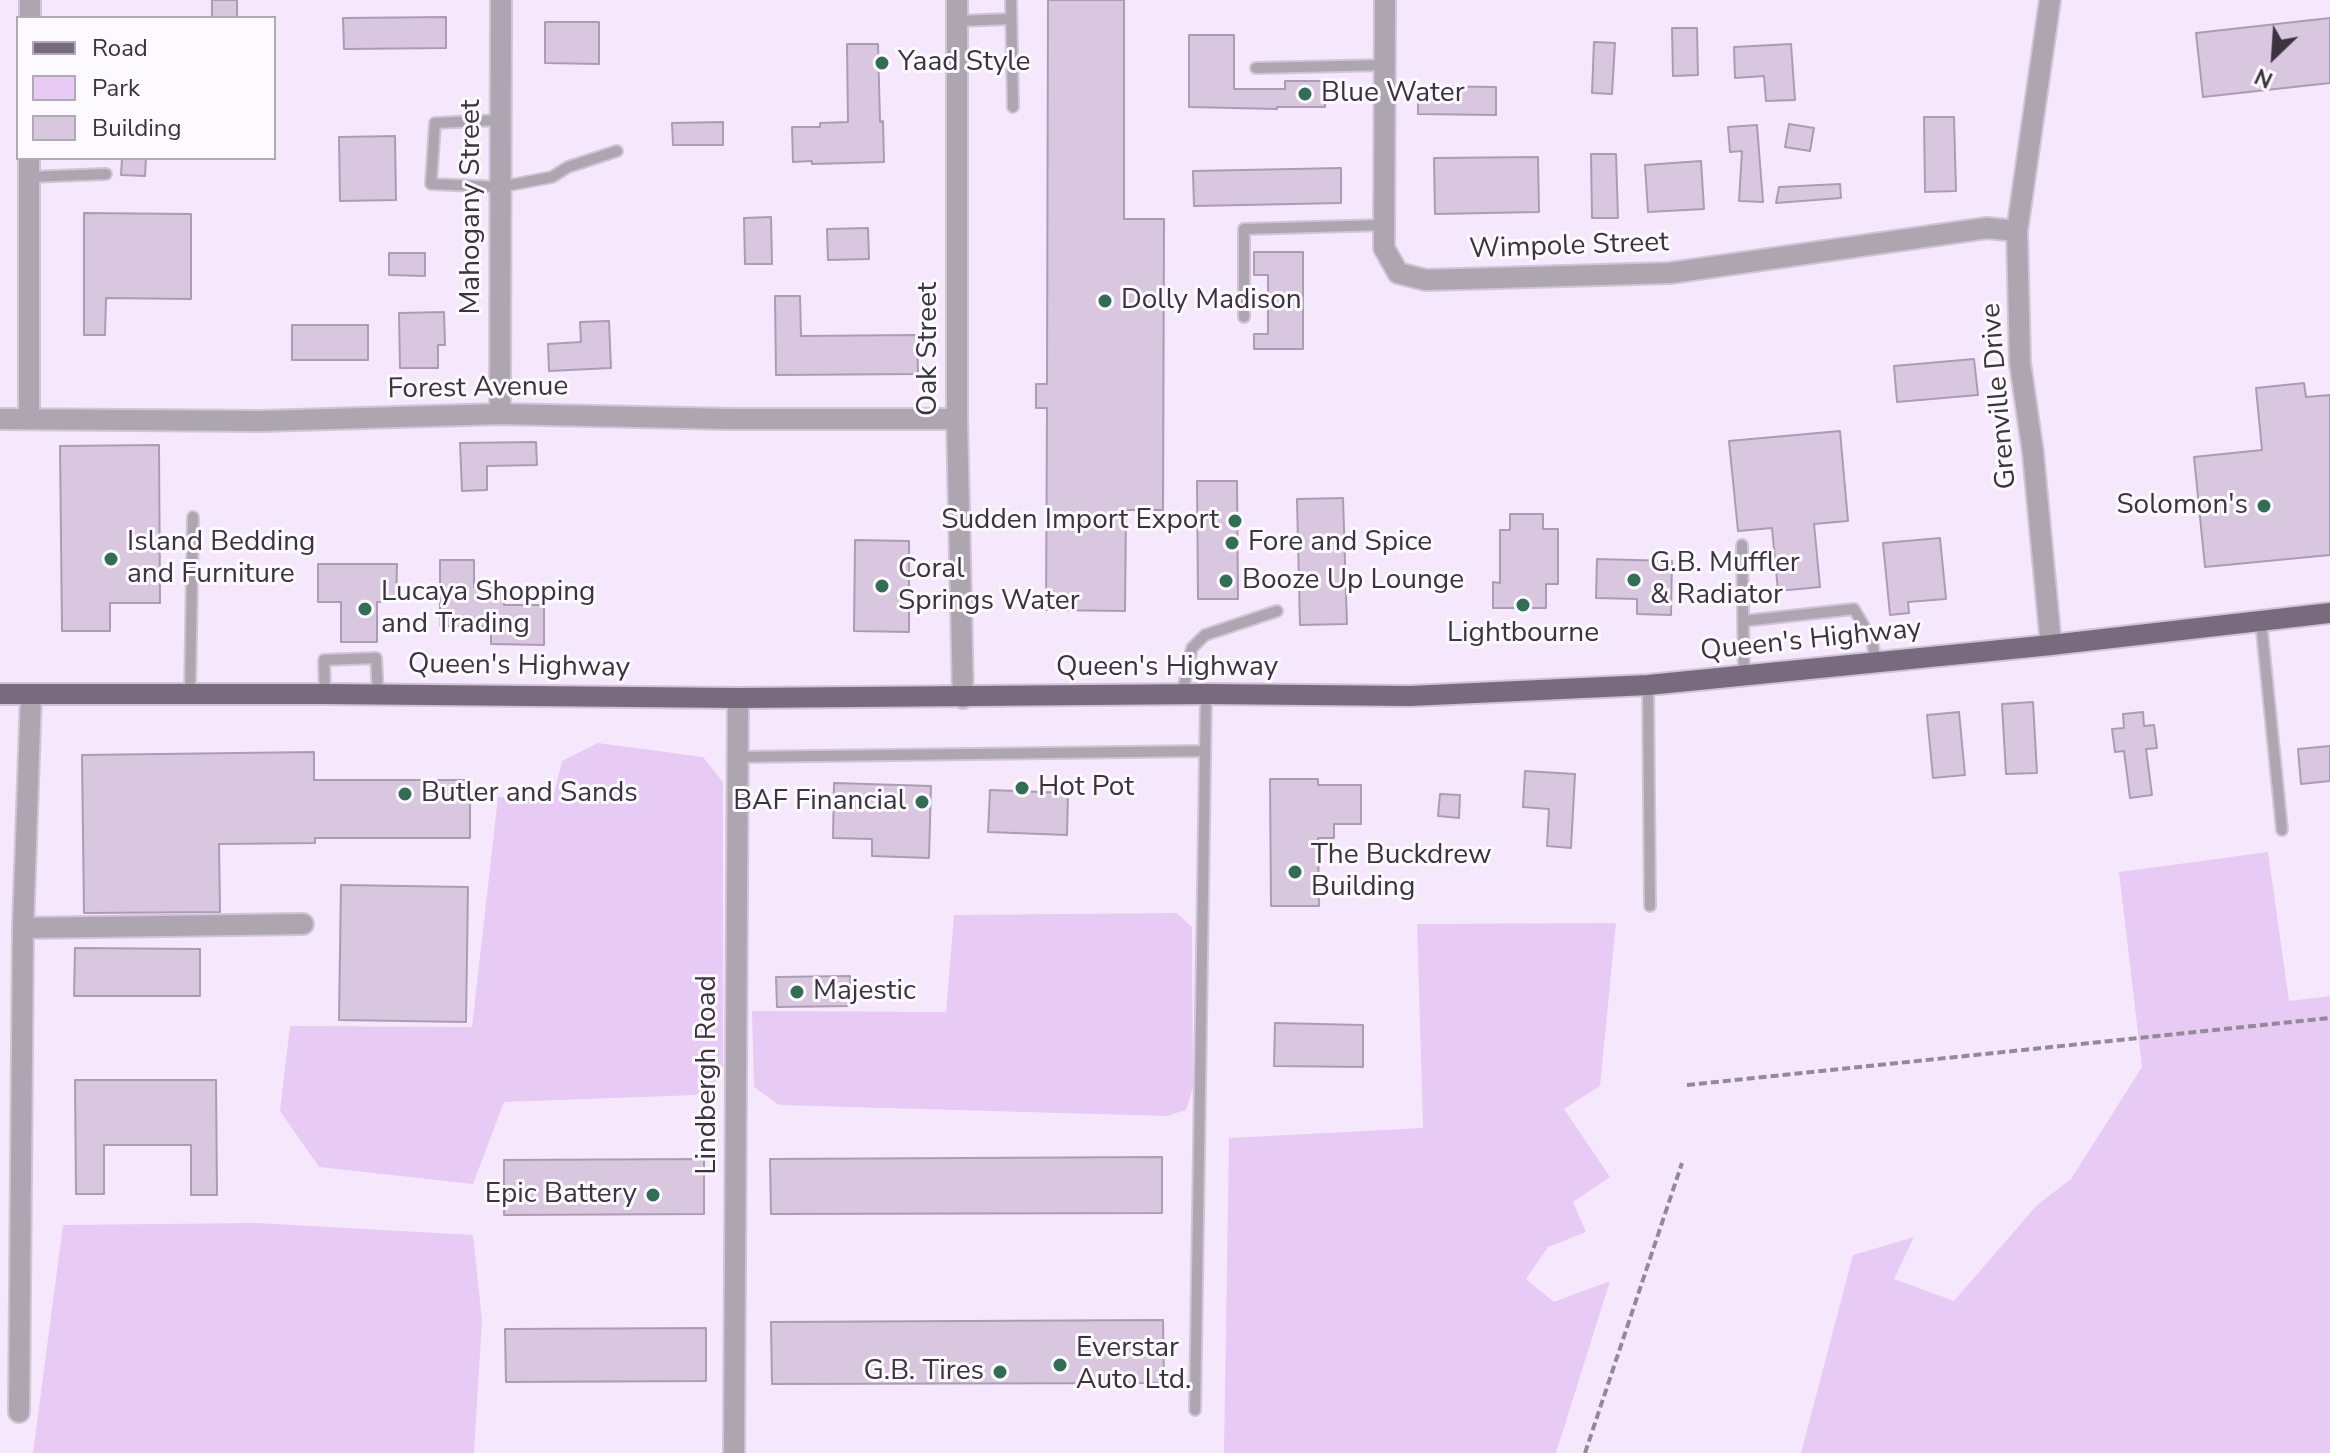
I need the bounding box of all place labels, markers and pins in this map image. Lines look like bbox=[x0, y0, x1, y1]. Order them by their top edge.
place label: Yaad Style bbox=[898, 46, 1030, 80]
marker: Yaad Style bbox=[873, 54, 891, 72]
place label: Blue Water bbox=[1321, 77, 1465, 111]
marker: Blue Water bbox=[1296, 85, 1314, 103]
place label: Dolly Madison bbox=[1121, 284, 1302, 318]
marker: Dolly Madison bbox=[1096, 292, 1114, 310]
place label: Solomon's bbox=[2116, 489, 2248, 523]
marker: Solomon's bbox=[2255, 497, 2273, 515]
place label: Sudden Import Export bbox=[941, 504, 1219, 538]
marker: Sudden Import Export bbox=[1226, 512, 1244, 530]
place label: Island Bedding and Furniture bbox=[127, 526, 315, 592]
place label: Fore and Spice bbox=[1248, 526, 1432, 560]
marker: Fore and Spice bbox=[1223, 534, 1241, 552]
place label: G.B. Muffler & Radiator bbox=[1650, 547, 1800, 613]
marker: Island Bedding and Furniture bbox=[102, 550, 120, 568]
place label: Coral Springs Water bbox=[898, 553, 1080, 619]
place label: Booze Up Lounge bbox=[1242, 564, 1464, 598]
marker: G.B. Muffler & Radiator bbox=[1625, 571, 1643, 589]
marker: Booze Up Lounge bbox=[1217, 572, 1235, 590]
place label: Lucaya Shopping and Trading bbox=[381, 576, 595, 642]
marker: Coral Springs Water bbox=[873, 577, 891, 595]
marker: Lightbourne bbox=[1514, 596, 1532, 614]
marker: Lucaya Shopping and Trading bbox=[356, 600, 374, 618]
place label: Lightbourne bbox=[1447, 617, 1599, 651]
place label: Hot Pot bbox=[1038, 771, 1134, 805]
place label: Butler and Sands bbox=[421, 777, 638, 811]
marker: Hot Pot bbox=[1013, 779, 1031, 797]
marker: Butler and Sands bbox=[396, 785, 414, 803]
place label: BAF Financial bbox=[733, 785, 906, 819]
marker: BAF Financial bbox=[913, 793, 931, 811]
place label: The Buckdrew Building bbox=[1311, 839, 1492, 905]
marker: The Buckdrew Building bbox=[1286, 863, 1304, 881]
place label: Majestic bbox=[813, 975, 916, 1009]
marker: Majestic bbox=[788, 983, 806, 1001]
place label: Epic Battery bbox=[485, 1178, 637, 1212]
marker: Epic Battery bbox=[644, 1186, 662, 1204]
place label: Everstar Auto Ltd. bbox=[1076, 1332, 1191, 1398]
place label: G.B. Tires bbox=[863, 1355, 984, 1389]
marker: Everstar Auto Ltd. bbox=[1051, 1356, 1069, 1374]
marker: G.B. Tires bbox=[991, 1363, 1009, 1381]

